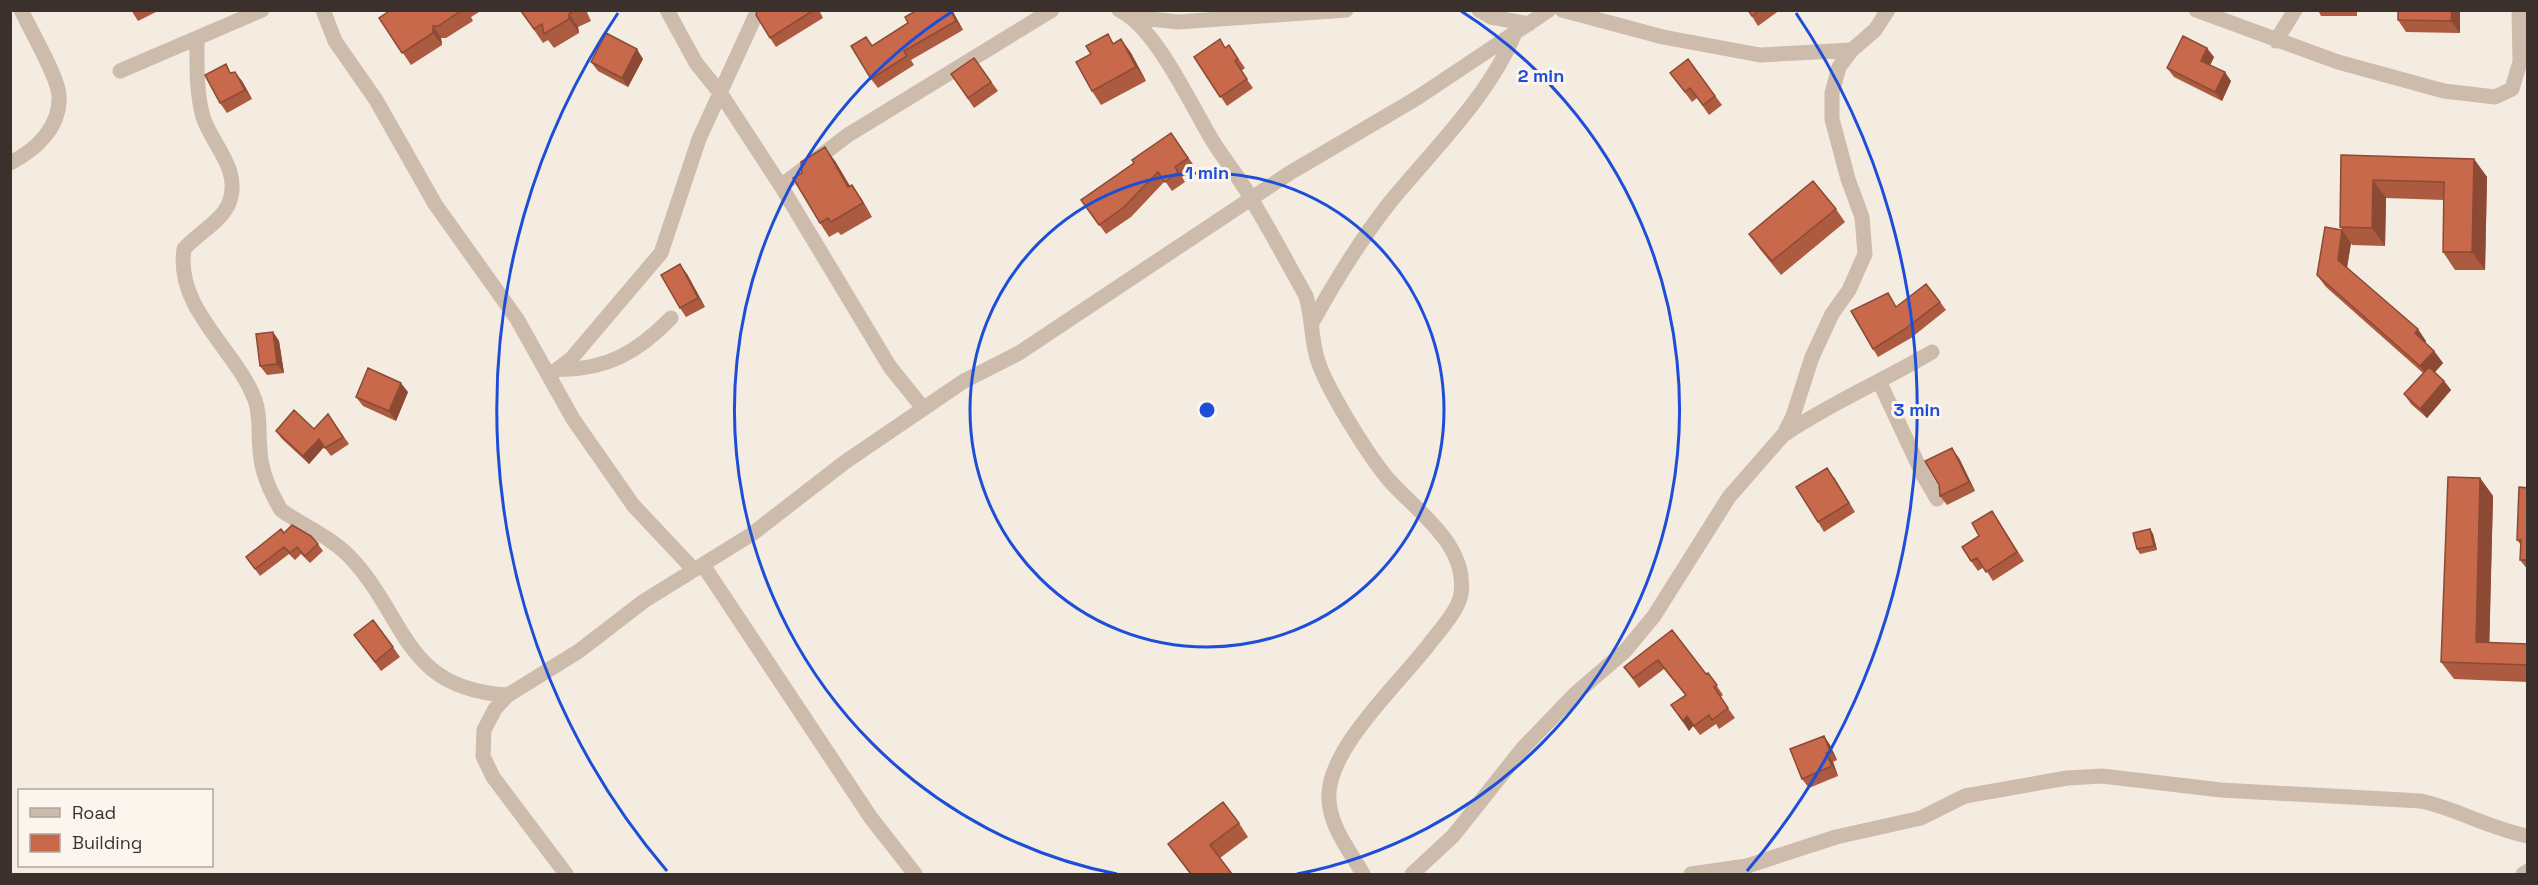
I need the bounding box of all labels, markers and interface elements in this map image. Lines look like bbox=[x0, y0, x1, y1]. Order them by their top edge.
text: 2 min bbox=[1518, 64, 1564, 87]
text: 1 min bbox=[1185, 161, 1229, 184]
text: 3 min bbox=[1894, 398, 1940, 421]
centre of rings bbox=[1197, 400, 1217, 420]
legend bbox=[18, 789, 213, 867]
text: Road bbox=[72, 801, 116, 824]
text: Building bbox=[72, 831, 142, 854]

